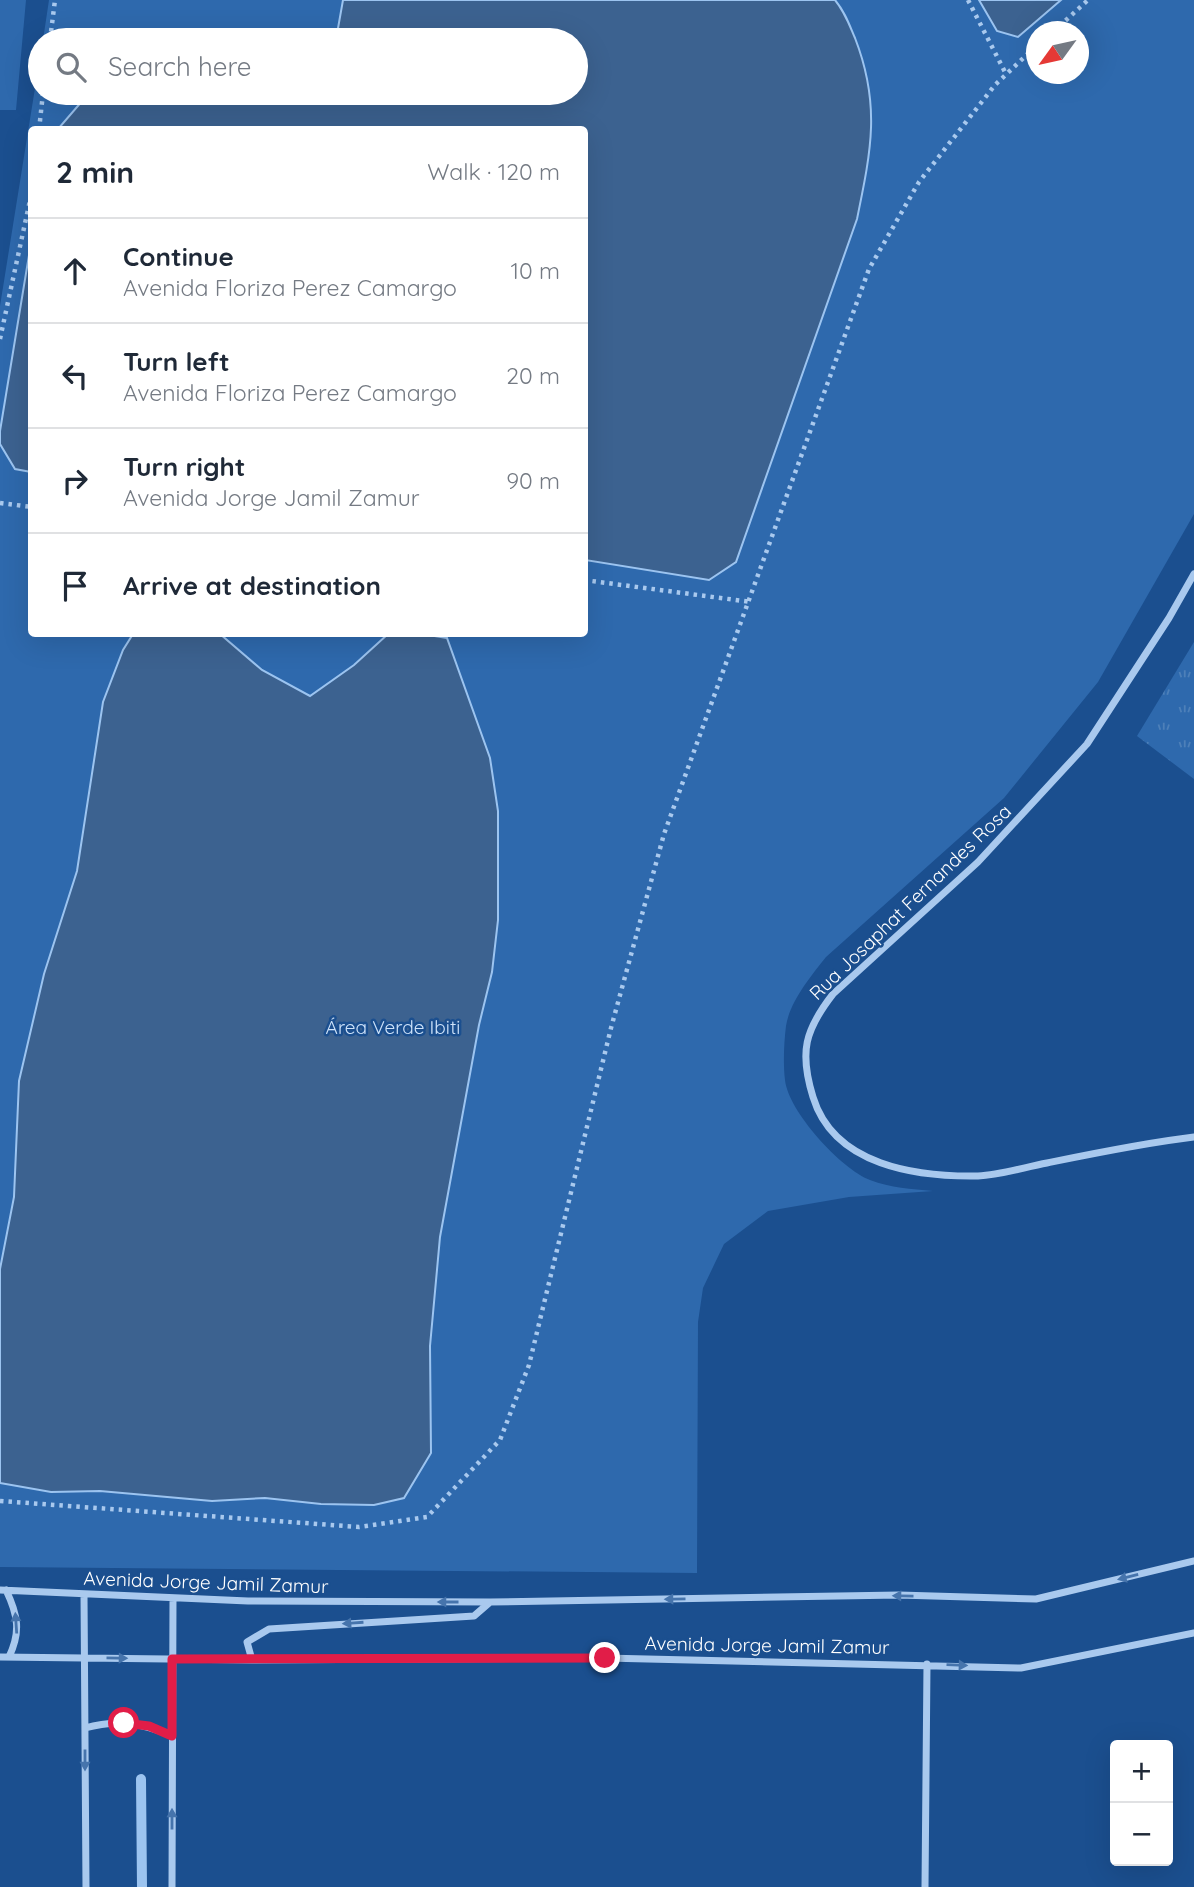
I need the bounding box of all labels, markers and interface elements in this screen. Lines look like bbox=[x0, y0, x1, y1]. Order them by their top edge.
north arrow bbox=[1026, 21, 1089, 84]
search box bbox=[28, 28, 588, 105]
icon: search bbox=[52, 48, 90, 86]
text: Search here bbox=[108, 50, 252, 83]
text: 2 min bbox=[56, 153, 134, 191]
text: Walk · 120 m bbox=[427, 157, 560, 186]
text: Continue bbox=[123, 240, 234, 273]
icon: ahead bbox=[56, 252, 94, 290]
text: 10 m bbox=[511, 256, 560, 285]
text: Avenida Floriza Perez Camargo bbox=[123, 273, 457, 302]
text: Turn left bbox=[123, 345, 230, 378]
icon: left bbox=[56, 357, 94, 395]
text: 20 m bbox=[506, 361, 560, 390]
text: Avenida Floriza Perez Camargo bbox=[123, 378, 457, 407]
text: Turn right bbox=[123, 450, 245, 483]
icon: right bbox=[56, 462, 94, 500]
text: 90 m bbox=[506, 466, 560, 495]
text: Avenida Jorge Jamil Zamur bbox=[123, 483, 420, 512]
icon: arrive bbox=[56, 567, 94, 605]
text: Arrive at destination bbox=[123, 569, 381, 602]
street label: Rua Josaphat Fernandes Rosa bbox=[804, 799, 1016, 1005]
park label: Área Verde Ibiti bbox=[326, 1015, 460, 1039]
street label: Avenida Jorge Jamil Zamur bbox=[83, 1566, 330, 1598]
one-way arrow bbox=[1117, 1572, 1139, 1583]
one-way arrow bbox=[892, 1590, 914, 1601]
one-way arrow bbox=[664, 1593, 686, 1605]
one-way arrow bbox=[437, 1596, 459, 1608]
one-way arrow bbox=[10, 1612, 21, 1634]
one-way arrow bbox=[342, 1618, 364, 1629]
street label: Avenida Jorge Jamil Zamur bbox=[644, 1631, 890, 1659]
route end bbox=[589, 1642, 620, 1673]
one-way arrow bbox=[106, 1653, 128, 1664]
one-way arrow bbox=[946, 1660, 968, 1671]
route start bbox=[108, 1707, 139, 1738]
map controls bbox=[1110, 1740, 1173, 1866]
button: + bbox=[1110, 1740, 1173, 1803]
one-way arrow bbox=[79, 1750, 91, 1772]
button: − bbox=[1110, 1803, 1173, 1866]
one-way arrow bbox=[166, 1808, 178, 1830]

